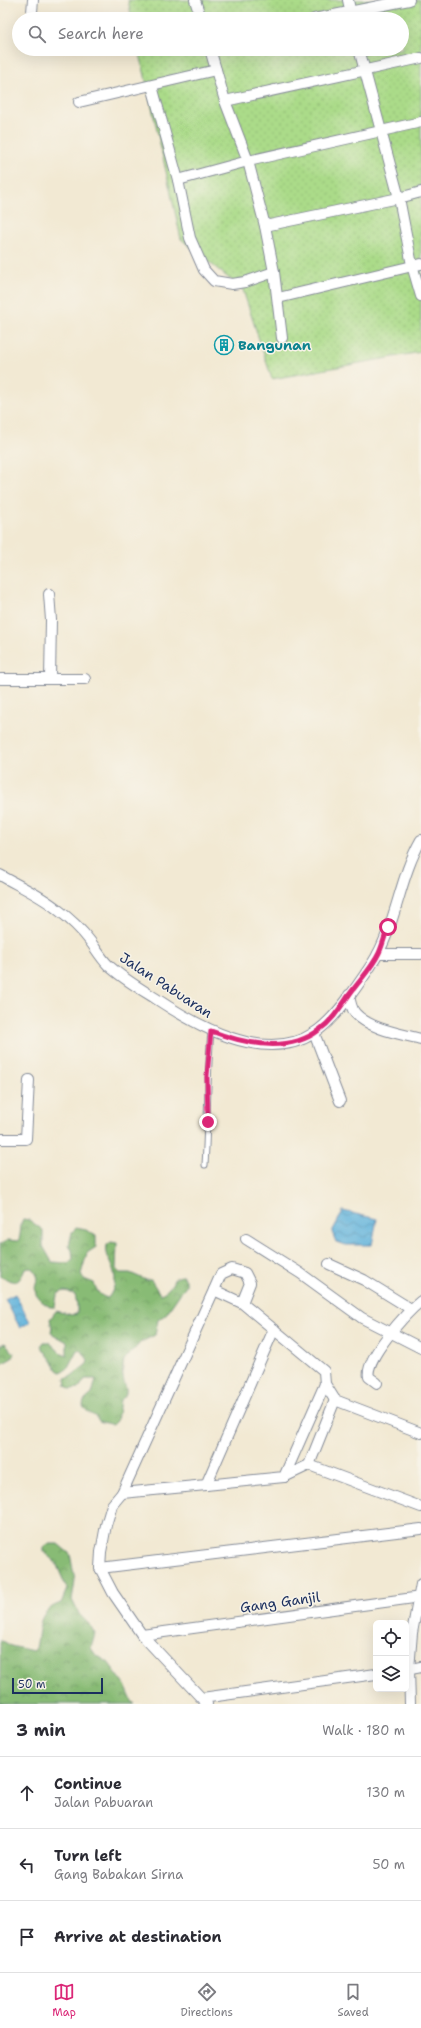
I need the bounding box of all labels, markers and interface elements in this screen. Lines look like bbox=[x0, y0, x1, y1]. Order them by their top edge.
search box bbox=[12, 12, 409, 56]
icon: search bbox=[26, 23, 48, 45]
text: Search here bbox=[58, 24, 144, 44]
building icon: Bangunan bbox=[213, 334, 235, 356]
place label: Bangunan bbox=[238, 336, 311, 354]
route start bbox=[379, 918, 397, 936]
street label: Jalan Pabuaran bbox=[116, 948, 216, 1022]
route end bbox=[199, 1113, 217, 1131]
street label: Gang Ganjil bbox=[239, 1587, 322, 1617]
map controls bbox=[373, 1620, 409, 1692]
button: locate bbox=[373, 1620, 409, 1656]
button: layers bbox=[373, 1656, 409, 1692]
scale bar bbox=[12, 1676, 103, 1695]
text: 50 m bbox=[18, 1677, 46, 1692]
text: 3 min bbox=[16, 1719, 66, 1741]
text: Walk · 180 m bbox=[322, 1722, 405, 1739]
text: Continue bbox=[54, 1774, 122, 1794]
icon: ahead bbox=[16, 1782, 38, 1804]
text: 130 m bbox=[367, 1784, 405, 1801]
text: Jalan Pabuaran bbox=[54, 1794, 153, 1811]
text: Turn left bbox=[54, 1846, 122, 1866]
icon: left bbox=[16, 1854, 38, 1876]
text: 50 m bbox=[372, 1856, 405, 1873]
text: Gang Babakan Sirna bbox=[54, 1866, 183, 1883]
icon: arrive bbox=[16, 1926, 38, 1948]
text: Arrive at destination bbox=[54, 1927, 222, 1947]
tab: Map bbox=[52, 1981, 76, 2020]
tab: Directions bbox=[180, 1981, 233, 2020]
tab: Saved bbox=[337, 1981, 369, 2020]

